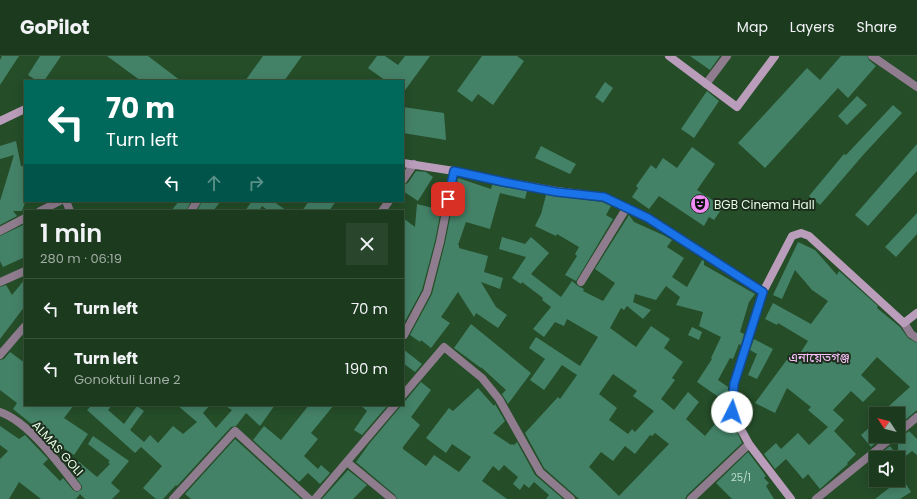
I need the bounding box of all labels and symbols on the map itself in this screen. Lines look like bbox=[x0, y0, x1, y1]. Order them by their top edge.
pin bbox=[431, 182, 465, 216]
theatre icon: BGB Cinema Hall bbox=[689, 193, 711, 215]
place label: BGB Cinema Hall bbox=[714, 196, 815, 213]
district label: এনায়েতগঞ্জ bbox=[788, 348, 850, 367]
position arrow bbox=[711, 391, 753, 433]
north arrow bbox=[869, 407, 905, 443]
street label: ALMAS GOLI bbox=[29, 417, 87, 479]
house number: 25/1 bbox=[731, 470, 751, 485]

